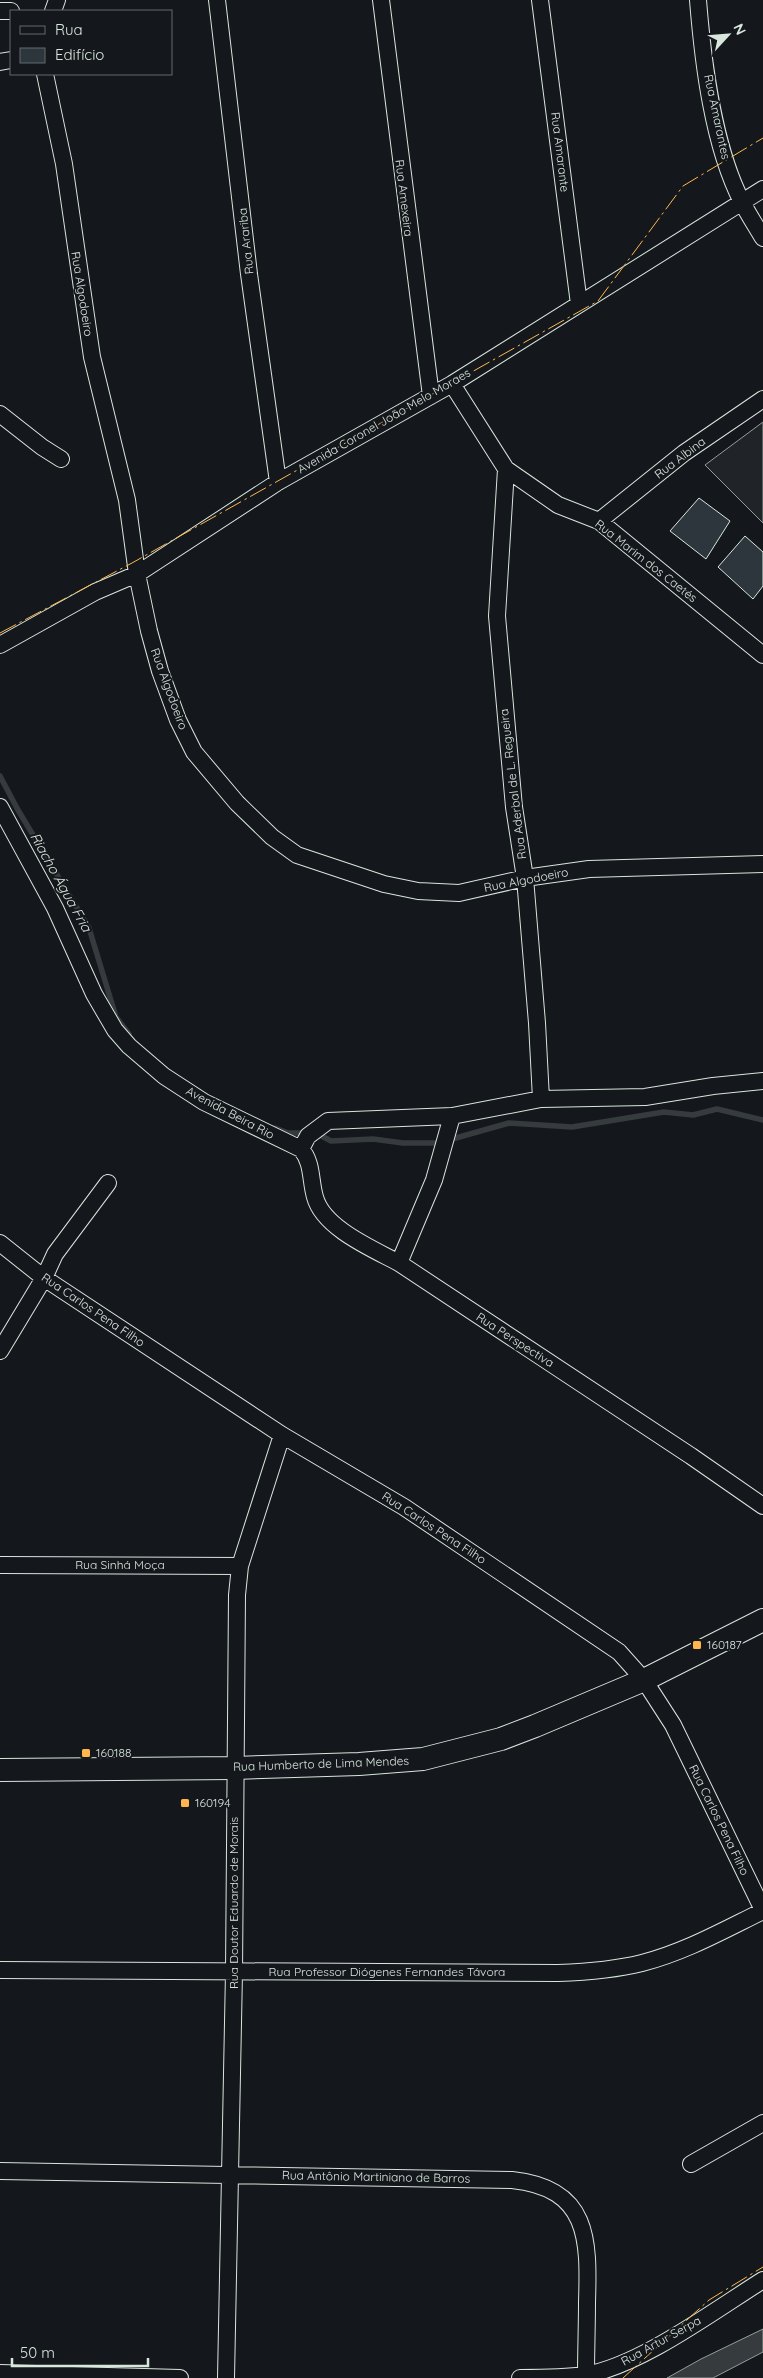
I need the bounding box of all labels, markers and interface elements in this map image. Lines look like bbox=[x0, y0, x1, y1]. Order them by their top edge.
legend bbox=[10, 10, 172, 75]
north arrow bbox=[703, 10, 753, 60]
text: Rua bbox=[55, 20, 83, 39]
text: N bbox=[729, 21, 750, 38]
text: Edifício bbox=[55, 45, 104, 64]
street label: Rua Amarantes bbox=[701, 73, 734, 161]
street label: Rua Amarante bbox=[548, 111, 573, 193]
street label: Rua Amexeira bbox=[392, 159, 417, 237]
street label: Rua Arariba bbox=[235, 207, 256, 275]
street label: Rua Algodoeiro bbox=[68, 250, 97, 337]
street label: Avenida Coronel João Melo Moraes bbox=[295, 365, 473, 476]
street label: Rua Albina bbox=[651, 434, 708, 482]
street label: Rua Marim dos Caetés bbox=[592, 516, 701, 605]
street label: Rua Algodoeiro bbox=[148, 646, 191, 732]
street label: Rua Aderbal de L. Regueira bbox=[496, 708, 529, 860]
water label: Riacho Água Fria bbox=[26, 829, 97, 936]
street label: Rua Algodoeiro bbox=[482, 864, 569, 895]
street label: Avenida Beira Rio bbox=[184, 1083, 277, 1142]
street label: Rua Carlos Pena Filho bbox=[39, 1269, 148, 1350]
street label: Rua Perspectiva bbox=[474, 1309, 557, 1370]
street label: Rua Carlos Pena Filho bbox=[379, 1488, 489, 1567]
street label: Rua Sinhá Moça bbox=[75, 1557, 165, 1572]
place label: 160187 bbox=[707, 1637, 742, 1652]
marker: 160187 bbox=[691, 1639, 703, 1651]
place label: 160188 bbox=[96, 1745, 131, 1760]
marker: 160188 bbox=[80, 1747, 92, 1759]
street label: Rua Humberto de Lima Mendes bbox=[233, 1753, 410, 1774]
street label: Rua Carlos Pena Filho bbox=[686, 1762, 753, 1878]
place label: 160194 bbox=[195, 1795, 231, 1810]
marker: 160194 bbox=[179, 1797, 191, 1809]
street label: Rua Doutor Eduardo de Morais bbox=[226, 1817, 241, 1989]
street label: Rua Professor Diógenes Fernandes Távora bbox=[269, 1964, 505, 1979]
street label: Rua Antônio Martiniano de Barros bbox=[282, 2167, 471, 2186]
street label: Rua Artur Serpa bbox=[618, 2312, 703, 2369]
scale bar bbox=[12, 2336, 149, 2368]
text: 50 m bbox=[20, 2343, 55, 2362]

